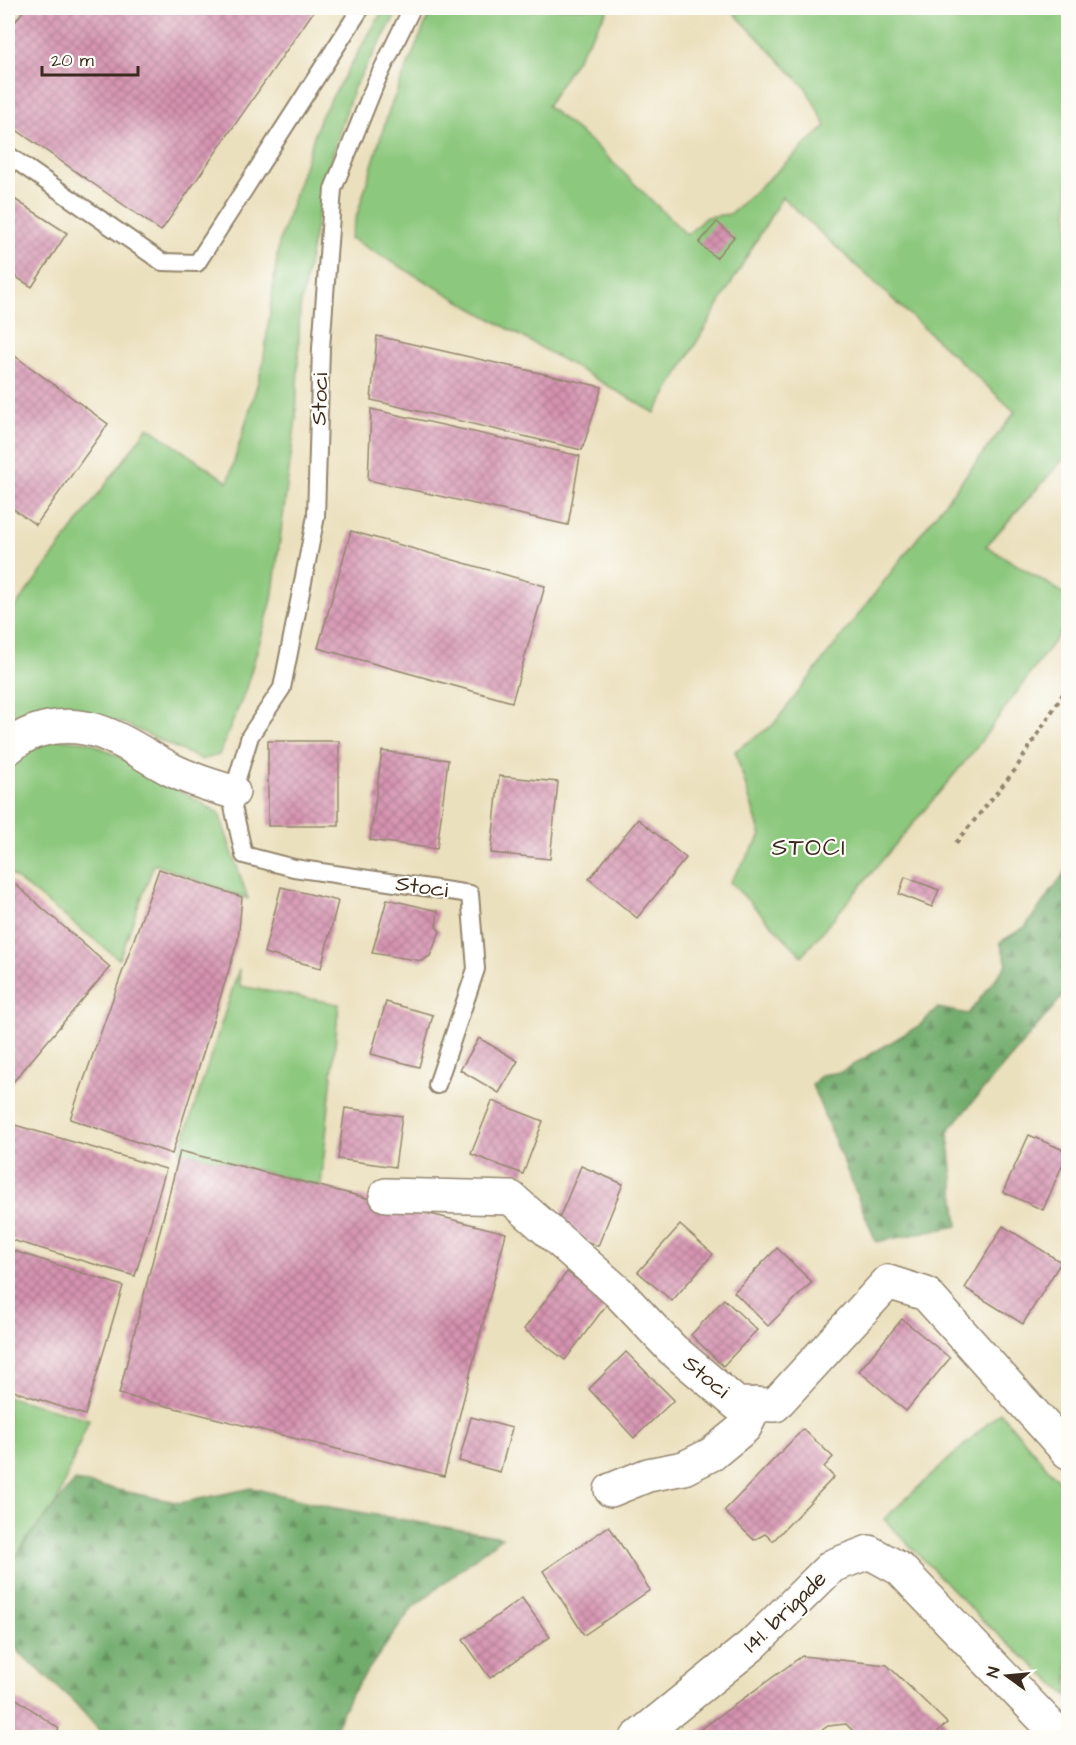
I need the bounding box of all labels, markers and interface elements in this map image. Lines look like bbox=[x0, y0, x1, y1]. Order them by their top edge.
scale bar bbox=[42, 39, 138, 77]
text: 20 m bbox=[51, 48, 94, 73]
street label: Stoci bbox=[304, 372, 336, 426]
district label: STOCI bbox=[772, 831, 846, 865]
street label: Stoci bbox=[394, 868, 450, 906]
street label: Stoci bbox=[676, 1348, 736, 1406]
street label: 141. brigade bbox=[736, 1564, 835, 1661]
north arrow bbox=[977, 1646, 1037, 1706]
text: N bbox=[982, 1665, 1005, 1680]

